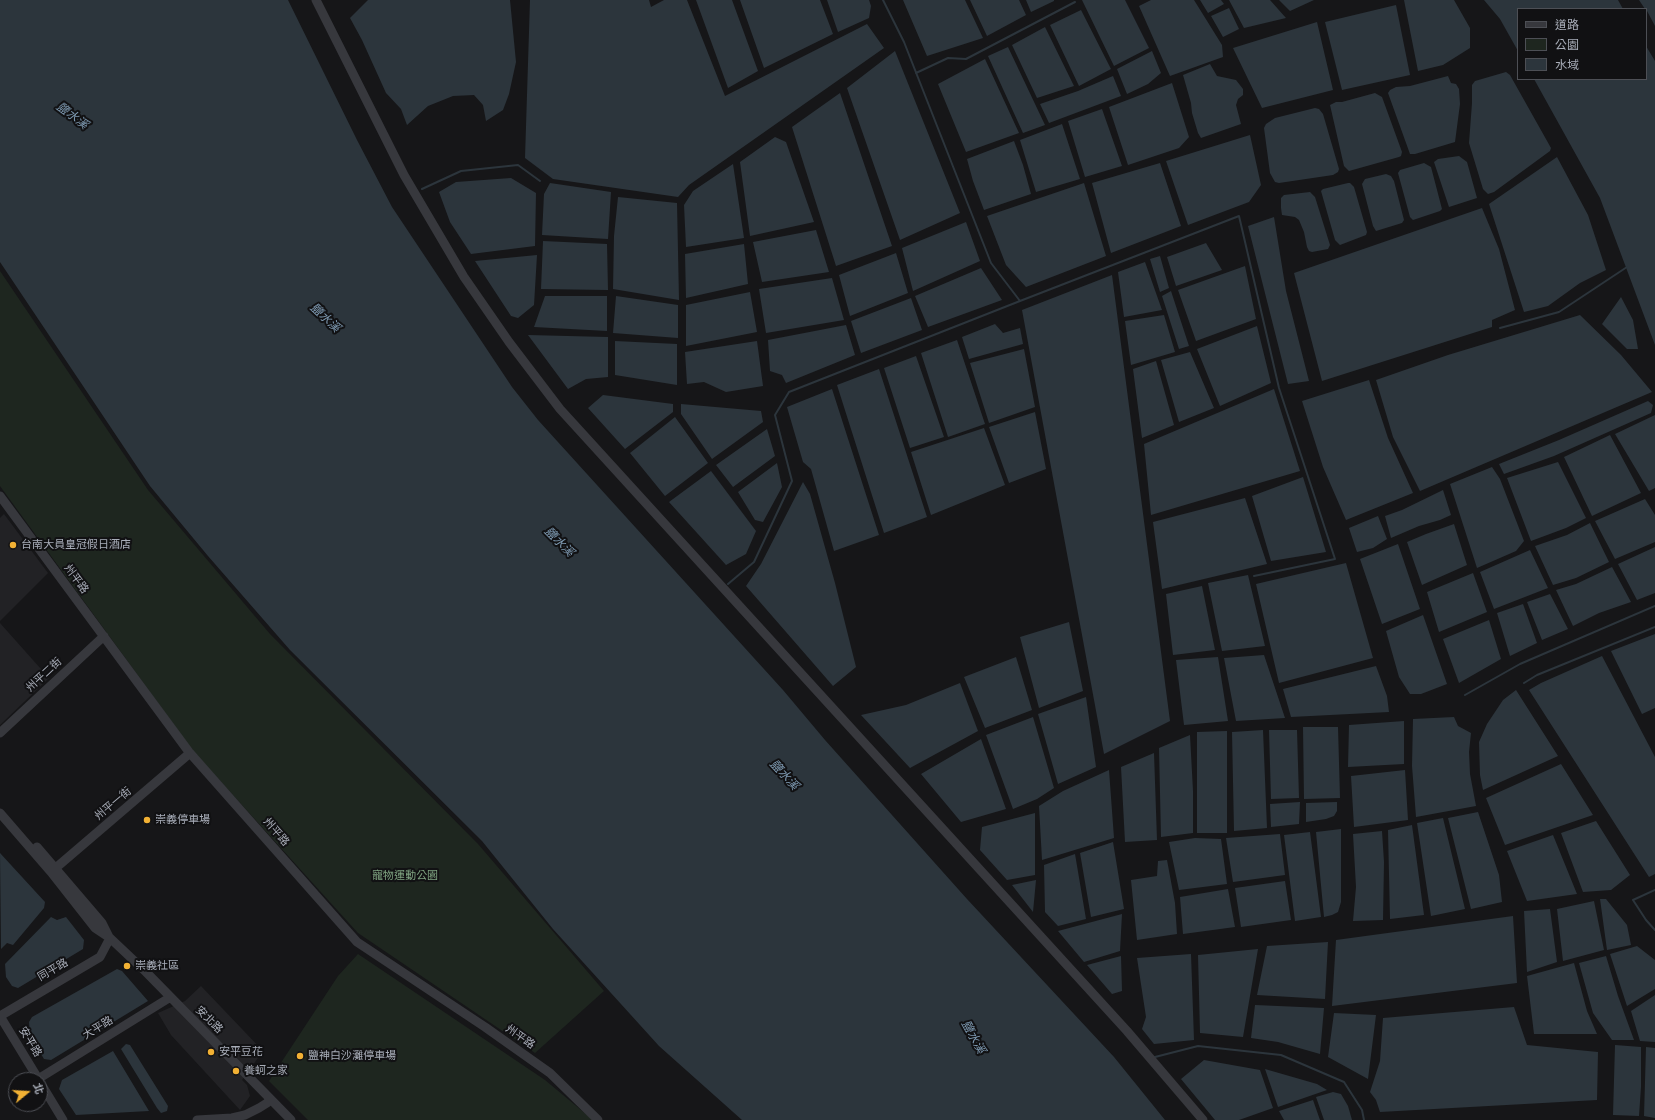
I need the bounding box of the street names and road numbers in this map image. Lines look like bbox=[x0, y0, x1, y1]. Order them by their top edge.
street label: 州平路 bbox=[61, 562, 91, 596]
street label: 州平二街 bbox=[23, 655, 65, 695]
street label: 州平一街 bbox=[92, 785, 134, 823]
street label: 州平路 bbox=[260, 815, 292, 849]
street label: 同平路 bbox=[35, 956, 71, 984]
street label: 安北路 bbox=[193, 1004, 225, 1036]
street label: 大平路 bbox=[80, 1014, 116, 1042]
street label: 州平路 bbox=[503, 1022, 537, 1052]
street label: 安平路 bbox=[16, 1024, 44, 1060]

